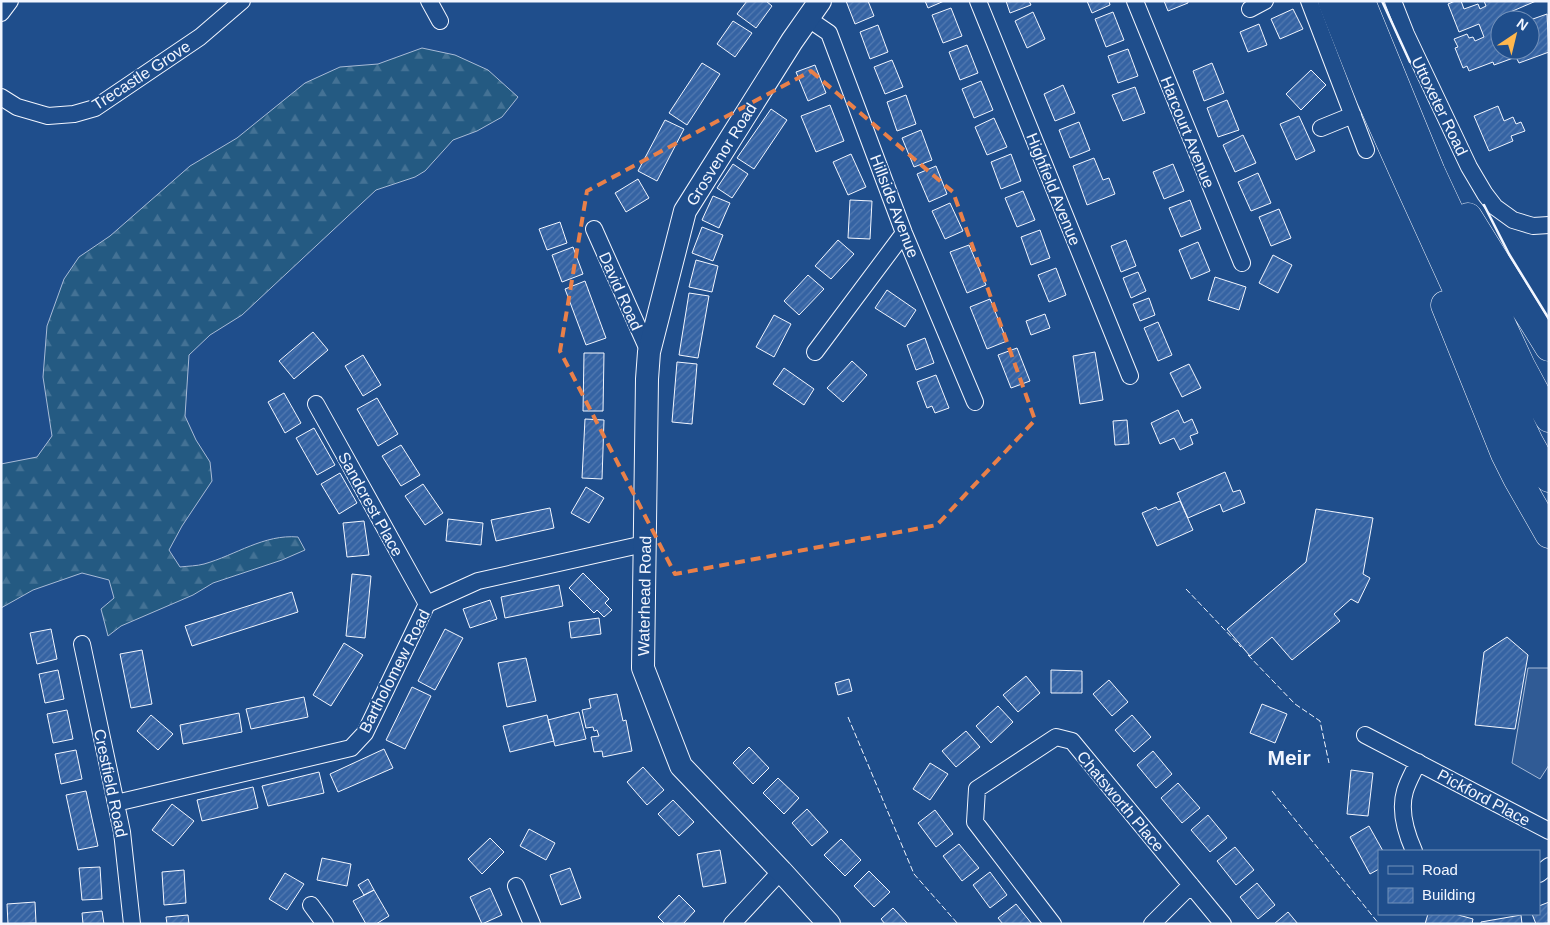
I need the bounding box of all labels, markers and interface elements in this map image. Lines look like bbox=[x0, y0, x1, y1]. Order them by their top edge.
north arrow bbox=[1490, 10, 1540, 60]
text: N bbox=[1514, 15, 1531, 34]
street label: Trecastle Grove bbox=[89, 37, 193, 113]
street label: Uttoxeter Road bbox=[1408, 54, 1471, 158]
street label: Harcourt Avenue bbox=[1157, 74, 1218, 191]
street label: Grosvenor Road bbox=[683, 100, 760, 209]
street label: Highfield Avenue bbox=[1023, 130, 1084, 248]
street label: Hillside Avenue bbox=[867, 152, 922, 260]
street label: David Road bbox=[596, 250, 645, 333]
street label: Sandcrest Place bbox=[335, 449, 406, 559]
street label: Waterhead Road bbox=[635, 536, 654, 656]
street label: Bartholomew Road bbox=[356, 607, 433, 736]
street label: Crestfield Road bbox=[91, 727, 130, 839]
district label: Meir bbox=[1267, 746, 1311, 769]
street label: Chatsworth Place bbox=[1074, 748, 1167, 855]
street label: Pickford Place bbox=[1435, 766, 1533, 829]
legend bbox=[1378, 850, 1540, 915]
text: Road bbox=[1422, 861, 1458, 878]
text: Building bbox=[1422, 886, 1475, 903]

